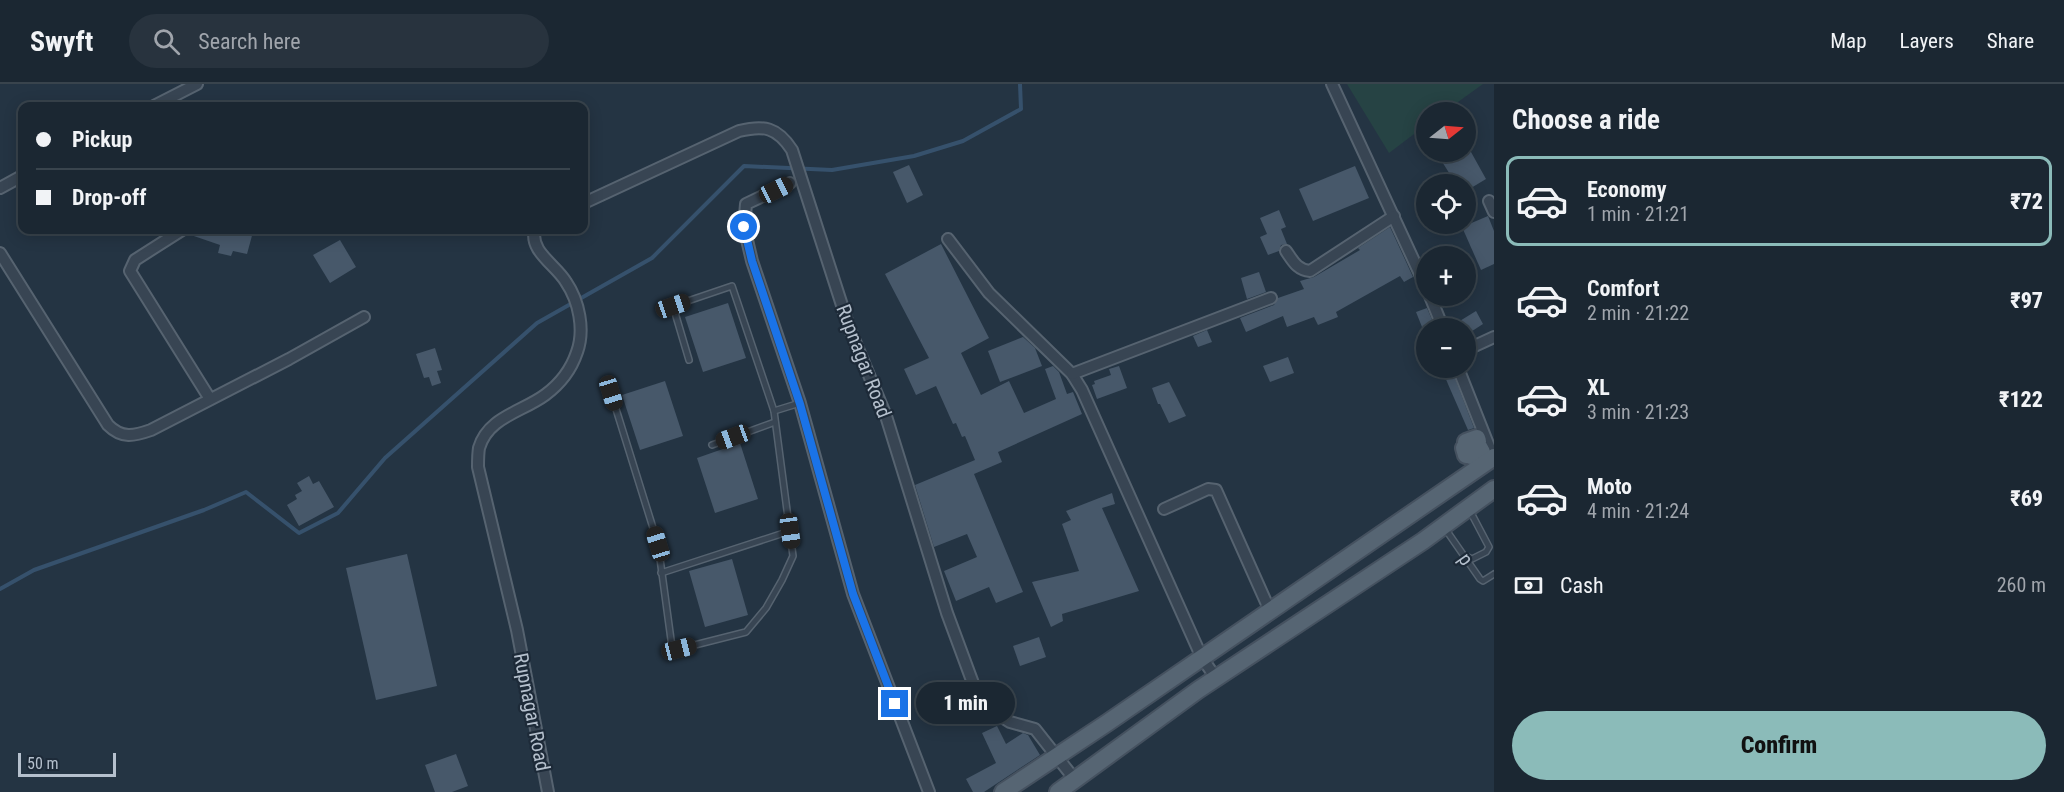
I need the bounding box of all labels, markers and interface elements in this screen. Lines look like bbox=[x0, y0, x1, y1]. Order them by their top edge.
search box bbox=[129, 14, 549, 68]
text: Swyft bbox=[30, 25, 93, 58]
icon: search bbox=[150, 25, 183, 58]
text: Search here bbox=[198, 29, 301, 54]
text: Map bbox=[1830, 29, 1867, 53]
text: Layers bbox=[1900, 29, 1954, 53]
text: Share bbox=[1987, 29, 2034, 53]
north arrow bbox=[1416, 102, 1476, 162]
map controls bbox=[1416, 102, 1476, 378]
text: Choose a ride bbox=[1512, 104, 1660, 136]
text: Pickup bbox=[72, 127, 132, 152]
car bbox=[756, 174, 796, 206]
button: locate bbox=[1416, 174, 1476, 234]
icon: car bbox=[1515, 174, 1569, 228]
text: Economy bbox=[1587, 177, 1667, 202]
text: Drop-off bbox=[72, 185, 146, 210]
text: ₹72 bbox=[2010, 189, 2043, 214]
text: 1 min · 21:21 bbox=[1587, 202, 1689, 226]
route start bbox=[730, 213, 757, 240]
button: + bbox=[1416, 246, 1476, 306]
icon: car bbox=[1515, 273, 1569, 327]
text: Comfort bbox=[1587, 276, 1660, 301]
text: ₹97 bbox=[2010, 288, 2043, 313]
car bbox=[653, 292, 693, 320]
street label: Rupnagar Road bbox=[831, 301, 897, 421]
text: 2 min · 21:22 bbox=[1587, 301, 1689, 325]
button: − bbox=[1416, 318, 1476, 378]
icon: car bbox=[1515, 372, 1569, 426]
car bbox=[597, 373, 625, 413]
text: XL bbox=[1587, 375, 1610, 400]
text: ₹122 bbox=[1999, 387, 2043, 412]
text: 3 min · 21:23 bbox=[1587, 400, 1689, 424]
car bbox=[713, 422, 753, 452]
icon: car bbox=[1515, 471, 1569, 525]
text: Moto bbox=[1587, 474, 1632, 499]
text: ₹69 bbox=[2010, 486, 2043, 511]
text: 4 min · 21:24 bbox=[1587, 499, 1689, 523]
car bbox=[779, 512, 801, 550]
car bbox=[644, 524, 672, 564]
street label: p bbox=[1453, 548, 1479, 570]
icon: cash bbox=[1512, 569, 1545, 602]
text: Cash bbox=[1560, 573, 1604, 598]
text: 260 m bbox=[1997, 573, 2046, 597]
car bbox=[659, 636, 699, 662]
street label: Rupnagar Road bbox=[509, 651, 555, 773]
callout: 1 min bbox=[916, 683, 1015, 725]
route end bbox=[881, 690, 908, 717]
text: 1 min bbox=[943, 691, 988, 715]
button: Confirm bbox=[1512, 711, 2046, 780]
scale bar bbox=[18, 750, 116, 778]
text: 50 m bbox=[27, 754, 59, 773]

